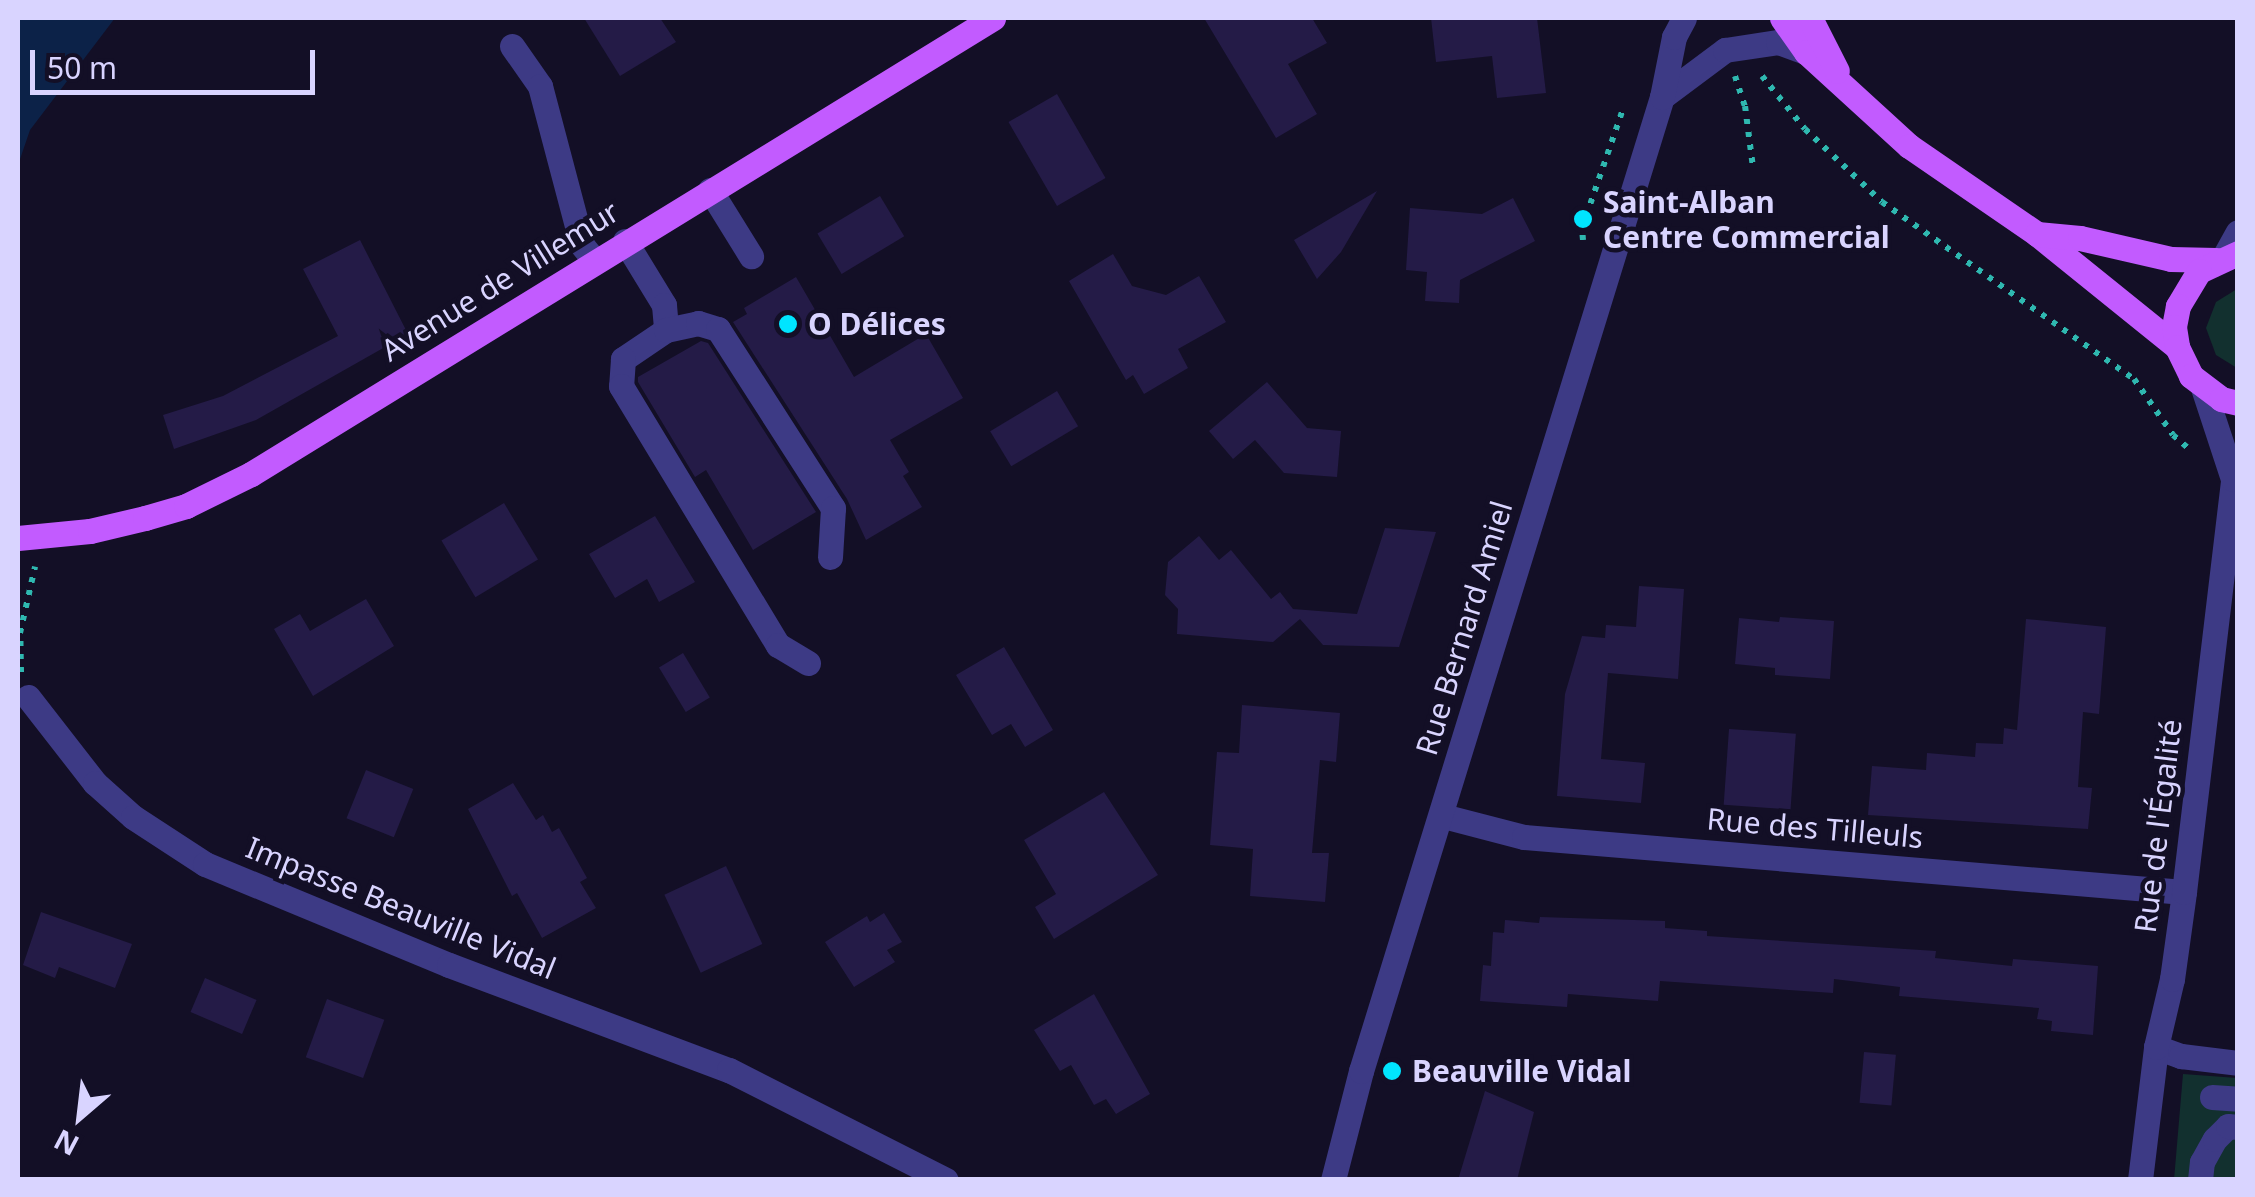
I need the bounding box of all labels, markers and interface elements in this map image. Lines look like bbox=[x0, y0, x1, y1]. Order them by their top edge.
scale bar bbox=[35, 30, 320, 92]
text: 50 m bbox=[47, 47, 117, 88]
place label: Saint-Alban Centre Commercial bbox=[1603, 184, 1890, 254]
street label: Avenue de Villemur bbox=[375, 193, 625, 369]
marker: Saint-Alban Centre Commercial bbox=[1572, 208, 1594, 230]
place label: O Délices bbox=[808, 306, 946, 342]
marker: O Délices bbox=[777, 313, 799, 335]
street label: Rue Bernard Amiel bbox=[1408, 497, 1520, 759]
street label: Rue de l'Égalité bbox=[2127, 717, 2189, 935]
street label: Rue des Tilleuls bbox=[1705, 801, 1925, 855]
street label: Impasse Beauville Vidal bbox=[241, 829, 561, 987]
place label: Beauville Vidal bbox=[1412, 1053, 1631, 1089]
marker: Beauville Vidal bbox=[1381, 1060, 1403, 1082]
north arrow bbox=[30, 1067, 130, 1167]
text: N bbox=[47, 1121, 85, 1166]

